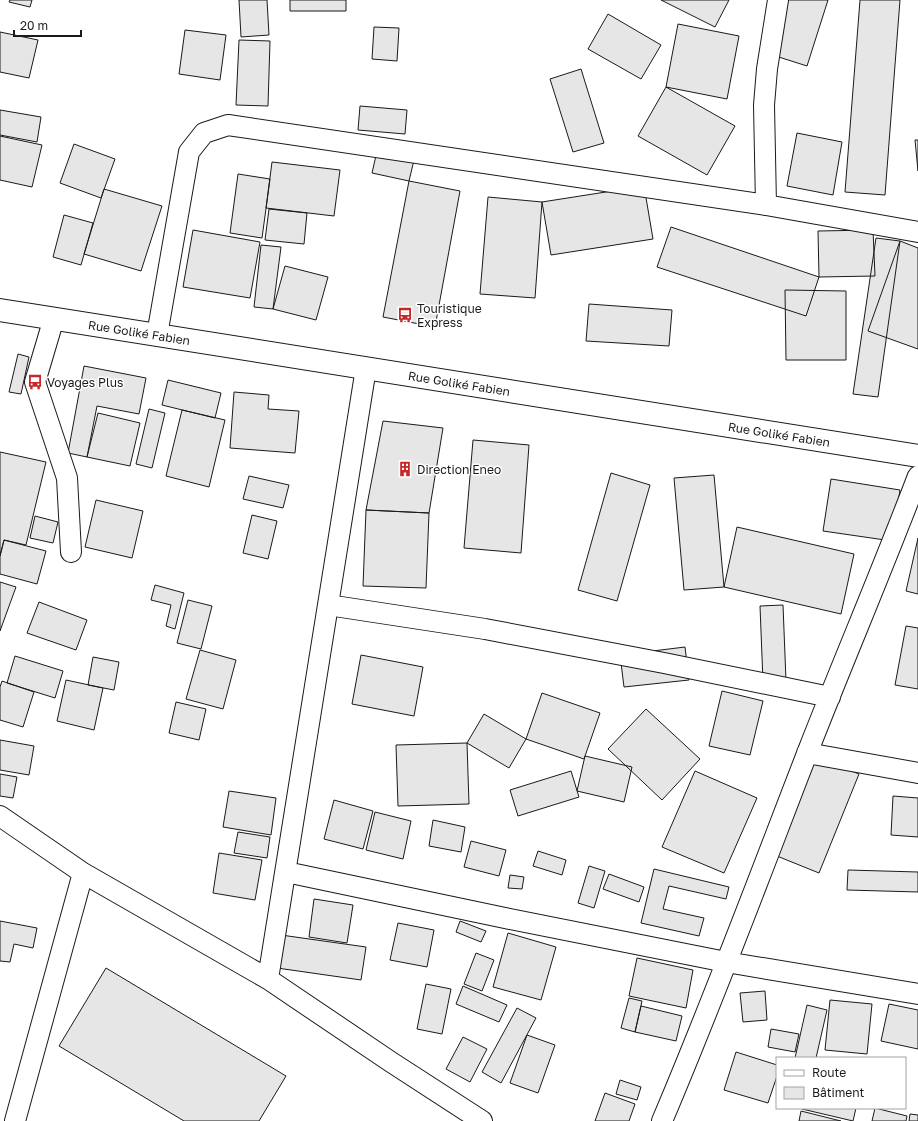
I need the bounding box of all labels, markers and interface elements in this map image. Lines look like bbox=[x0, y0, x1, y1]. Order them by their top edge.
scale bar bbox=[14, 12, 81, 38]
text: 20 m bbox=[20, 18, 48, 33]
place label: Touristique Express bbox=[417, 301, 482, 330]
bus stop icon: Touristique Express bbox=[396, 306, 414, 324]
street label: Rue Goliké Fabien bbox=[87, 317, 191, 348]
street label: Rue Goliké Fabien bbox=[407, 368, 511, 399]
bus stop icon: Voyages Plus bbox=[26, 373, 44, 391]
place label: Voyages Plus bbox=[47, 375, 123, 390]
street label: Rue Goliké Fabien bbox=[727, 418, 831, 449]
building icon: Direction Eneo bbox=[396, 460, 414, 478]
place label: Direction Eneo bbox=[417, 462, 501, 477]
legend bbox=[776, 1057, 906, 1109]
text: Route bbox=[812, 1065, 846, 1080]
text: Bâtiment bbox=[812, 1085, 865, 1100]

